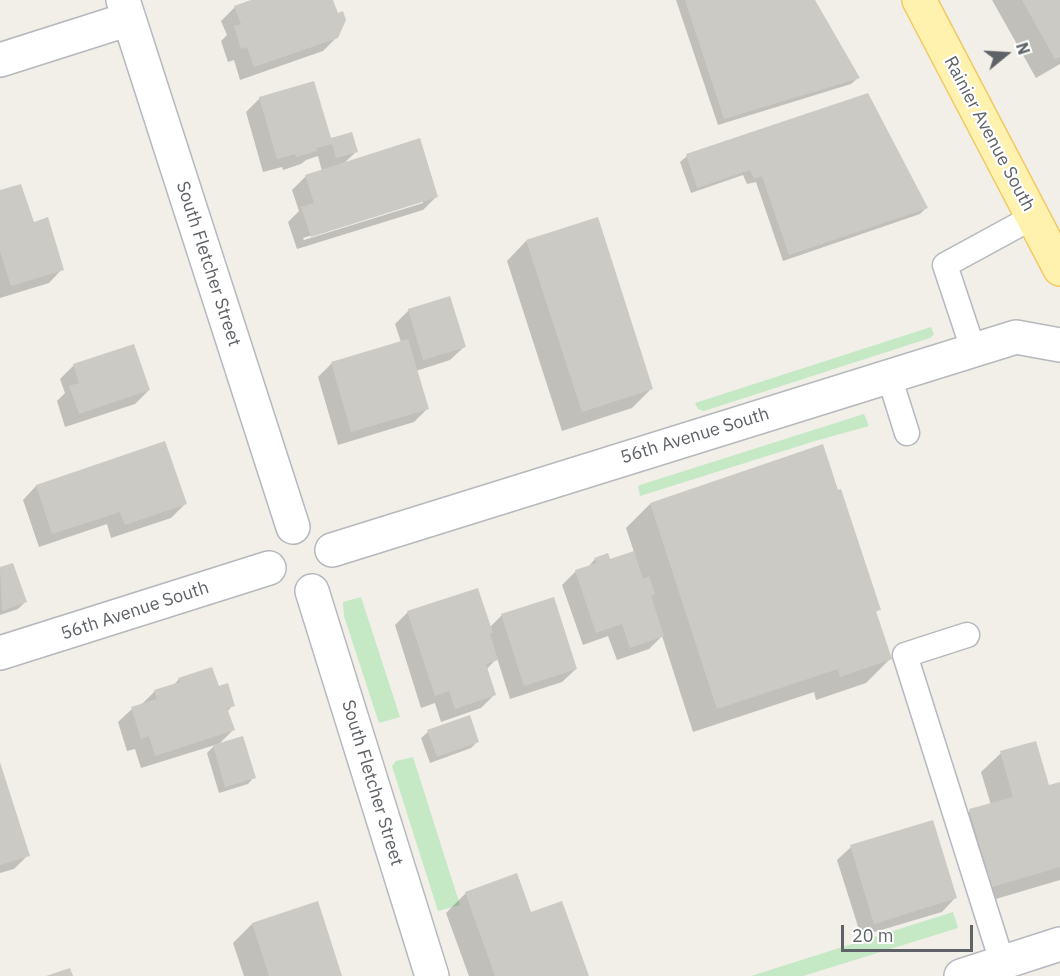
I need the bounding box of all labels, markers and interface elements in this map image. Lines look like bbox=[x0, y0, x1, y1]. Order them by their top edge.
north arrow bbox=[976, 24, 1036, 84]
text: N bbox=[1012, 40, 1034, 57]
street label: Rainier Avenue South bbox=[939, 53, 1039, 215]
street label: South Fletcher Street bbox=[171, 179, 245, 349]
street label: 56th Avenue South bbox=[618, 403, 772, 469]
street label: 56th Avenue South bbox=[58, 577, 212, 645]
street label: South Fletcher Street bbox=[337, 698, 407, 868]
scale bar bbox=[844, 913, 976, 951]
text: 20 m bbox=[852, 924, 894, 947]

